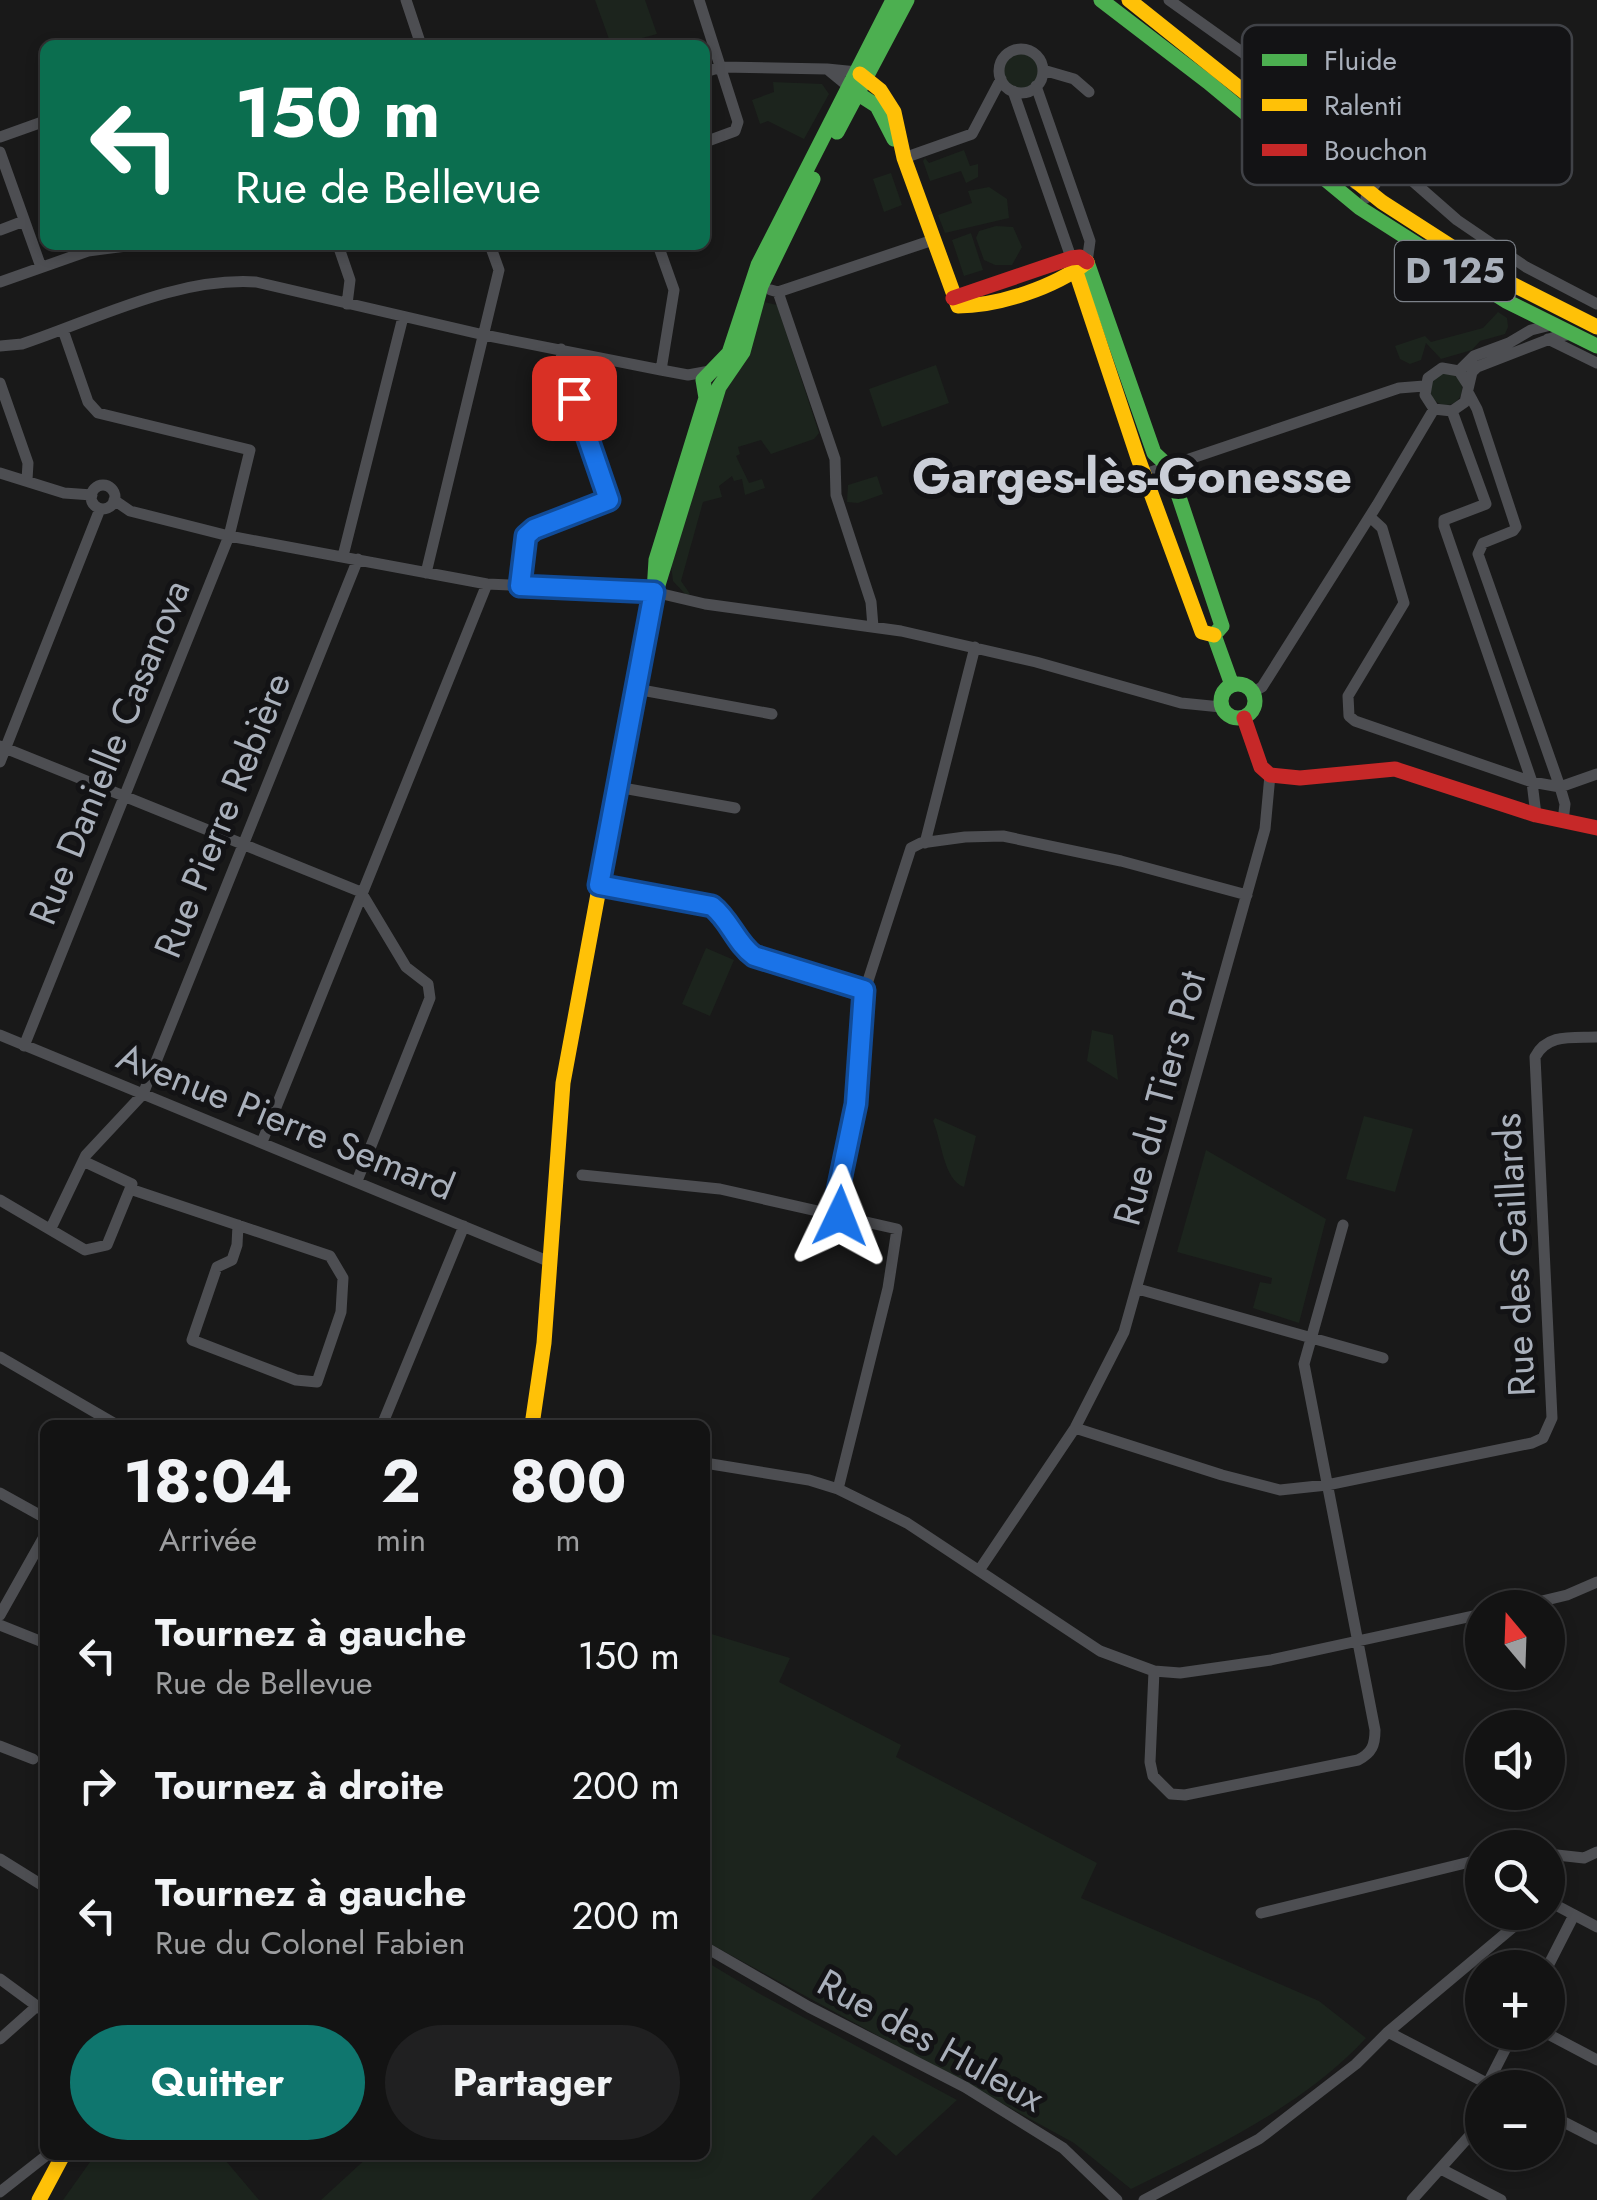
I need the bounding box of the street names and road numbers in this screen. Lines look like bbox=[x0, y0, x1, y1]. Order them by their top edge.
road number: D 125 bbox=[1395, 241, 1515, 301]
street label: Rue Danielle Casanova bbox=[15, 571, 203, 933]
street label: Rue Pierre Rebière bbox=[140, 664, 304, 966]
street label: Rue du Tiers Pot bbox=[1099, 965, 1219, 1231]
street label: Avenue Pierre Semard bbox=[109, 1028, 463, 1214]
street label: Rue des Gaillards bbox=[1479, 1112, 1549, 1398]
street label: Rue des Huleux bbox=[808, 1955, 1054, 2125]

